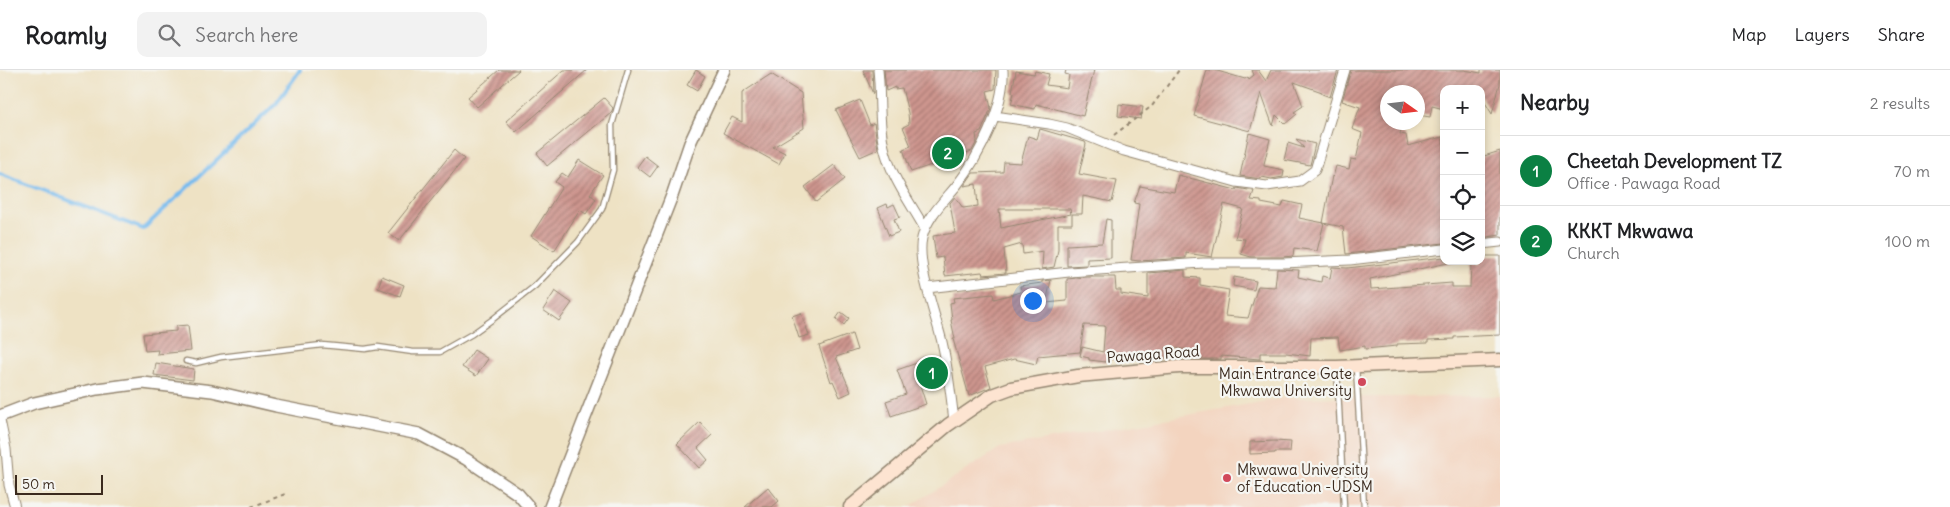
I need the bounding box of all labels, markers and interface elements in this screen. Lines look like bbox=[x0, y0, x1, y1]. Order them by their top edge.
search box bbox=[137, 12, 487, 57]
text: Roamly bbox=[25, 20, 107, 50]
icon: search bbox=[155, 21, 183, 49]
text: Search here bbox=[195, 23, 298, 47]
text: Map bbox=[1731, 23, 1766, 46]
text: Layers bbox=[1794, 23, 1850, 46]
text: Share bbox=[1878, 23, 1925, 46]
north arrow bbox=[1380, 85, 1425, 130]
map controls bbox=[1440, 85, 1485, 265]
button: + bbox=[1440, 85, 1485, 130]
text: Nearby bbox=[1520, 89, 1590, 116]
text: 2 results bbox=[1870, 93, 1930, 113]
button: − bbox=[1440, 130, 1485, 175]
pin: 2 bbox=[932, 134, 964, 172]
text: Cheetah Development TZ bbox=[1567, 149, 1782, 173]
text: 1 bbox=[1533, 161, 1539, 181]
text: 70 m bbox=[1894, 161, 1930, 181]
text: Office · Pawaga Road bbox=[1567, 173, 1721, 193]
button: locate bbox=[1440, 175, 1485, 220]
text: KKKT Mkwawa bbox=[1567, 219, 1693, 243]
button: layers bbox=[1440, 220, 1485, 265]
text: 2 bbox=[1532, 231, 1540, 251]
text: 100 m bbox=[1885, 231, 1930, 251]
text: Church bbox=[1567, 243, 1620, 263]
your location bbox=[1020, 288, 1046, 314]
street label: Pawaga Road bbox=[1106, 341, 1200, 367]
pin: 1 bbox=[916, 354, 948, 392]
place label: Main Entrance Gate Mkwawa University bbox=[1219, 364, 1352, 400]
marker: Main Entrance Gate Mkwawa University bbox=[1356, 376, 1368, 388]
place label: Mkwawa University of Education -UDSM bbox=[1237, 460, 1373, 496]
scale bar bbox=[15, 472, 102, 495]
marker: Mkwawa University of Education -UDSM bbox=[1221, 472, 1233, 484]
text: 50 m bbox=[22, 475, 55, 493]

